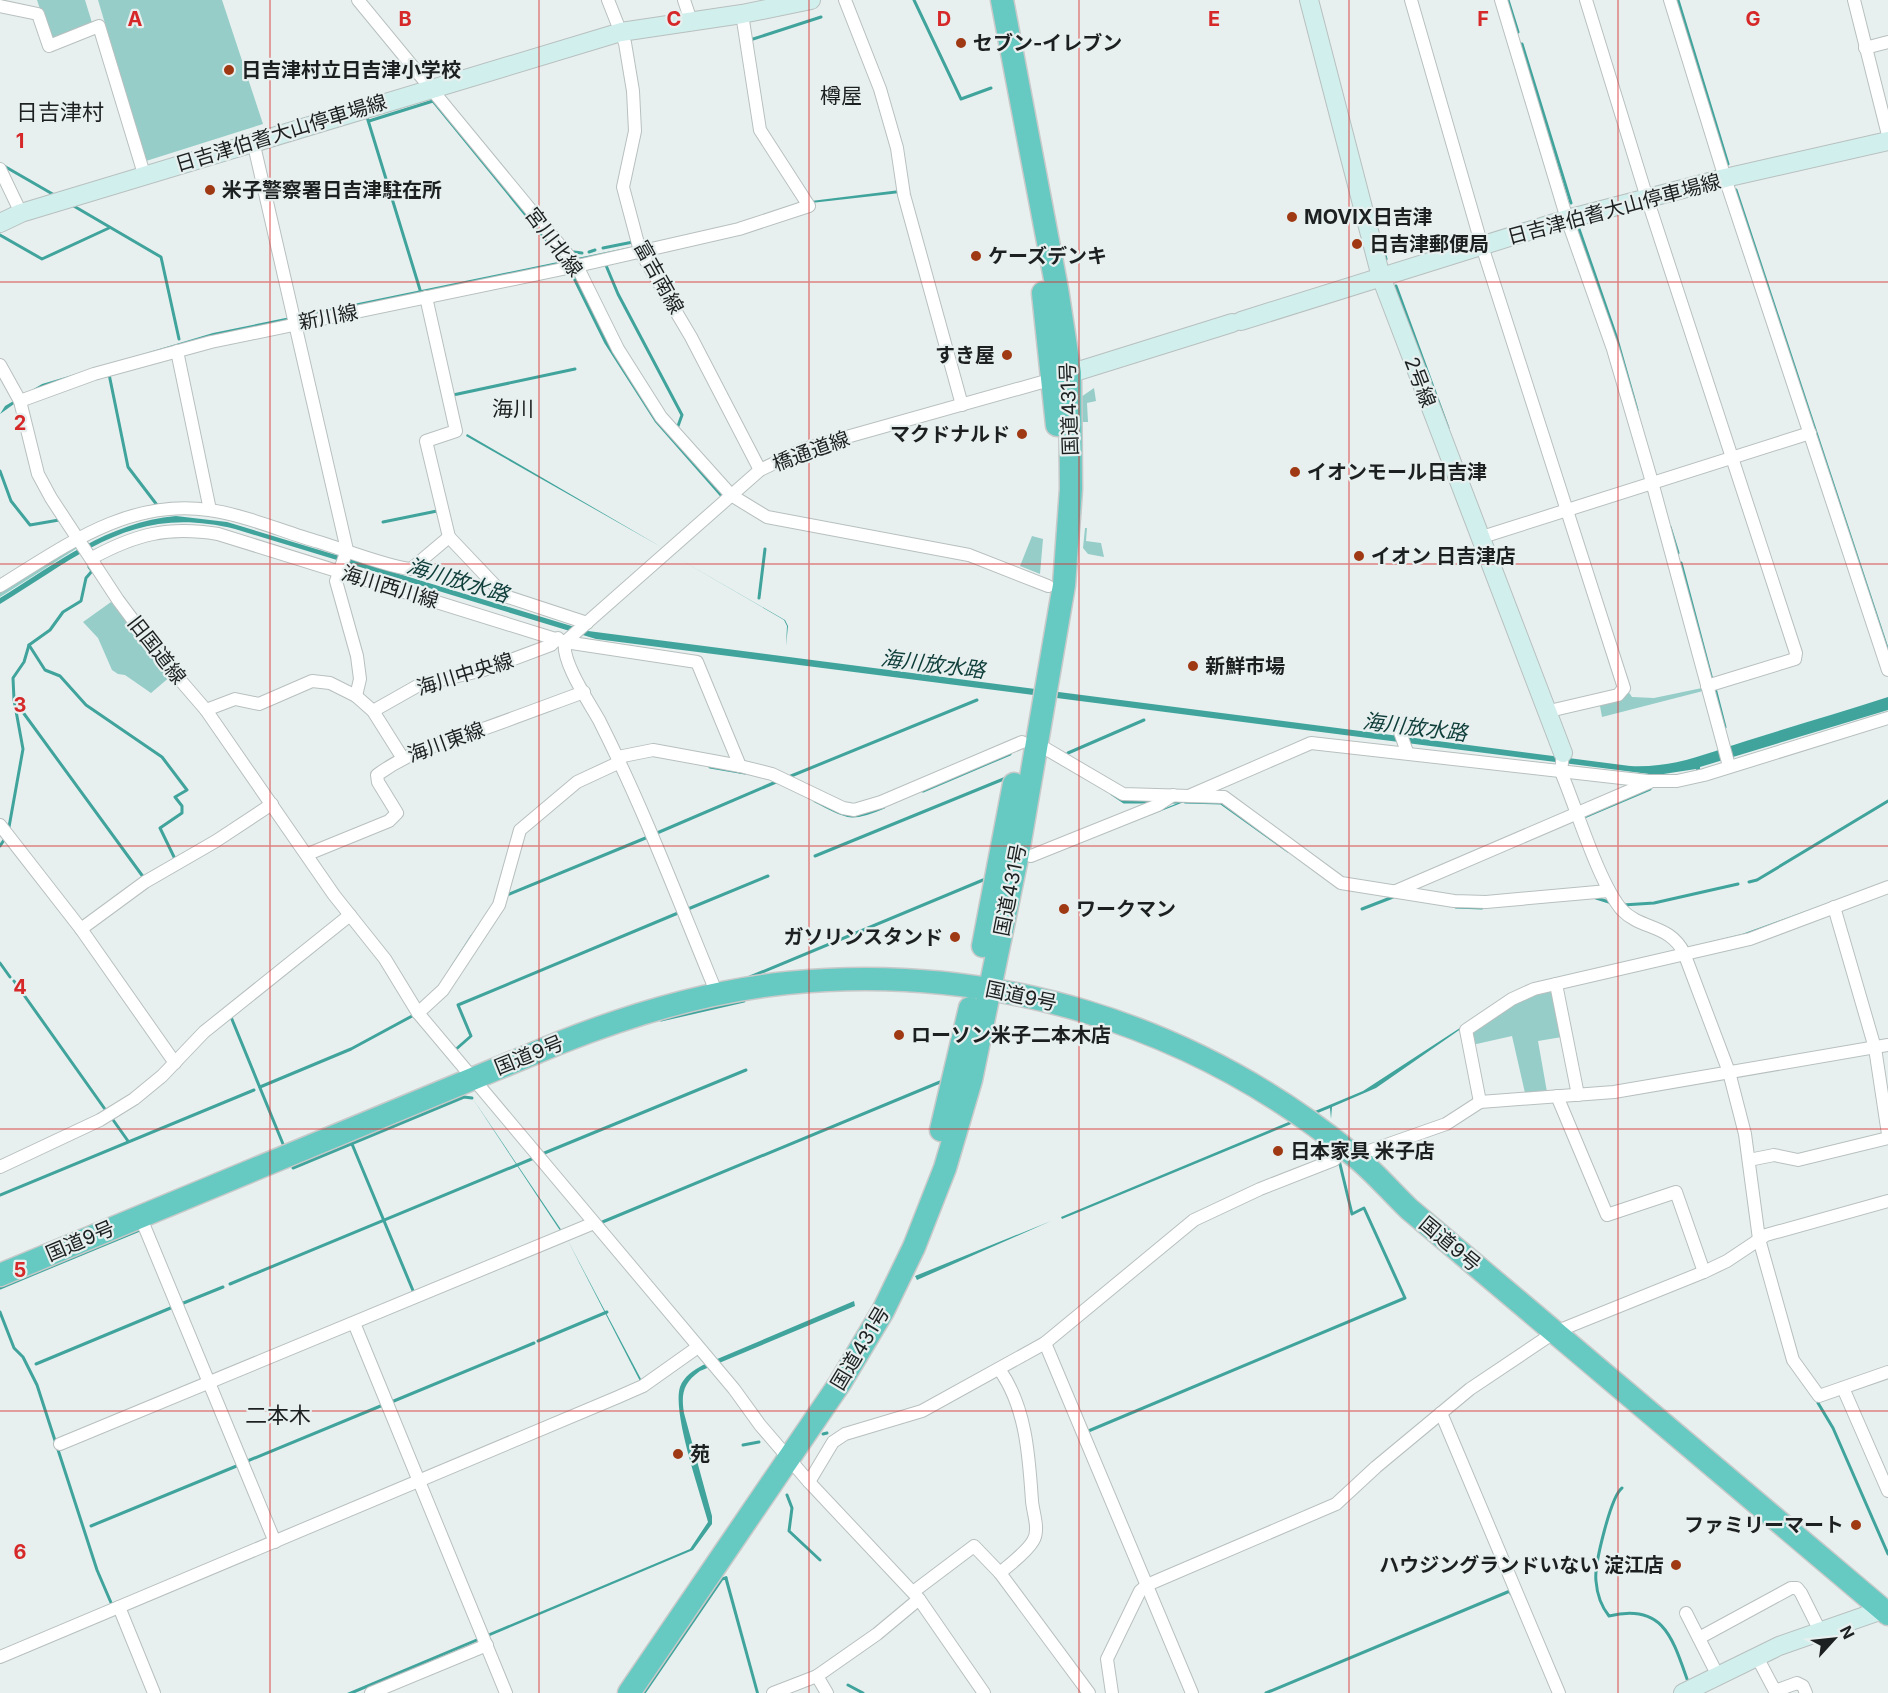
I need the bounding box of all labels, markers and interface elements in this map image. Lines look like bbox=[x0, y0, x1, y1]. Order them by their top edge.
text: A bbox=[128, 7, 143, 31]
text: B bbox=[398, 7, 412, 31]
text: C bbox=[667, 7, 681, 31]
text: D bbox=[937, 7, 951, 31]
text: E bbox=[1208, 7, 1220, 31]
text: F bbox=[1477, 7, 1489, 31]
text: G bbox=[1745, 7, 1761, 31]
place label: セブン-イレブン bbox=[973, 31, 1122, 55]
marker: セブン-イレブン bbox=[954, 36, 968, 50]
place label: 日吉津村立日吉津小学校 bbox=[241, 58, 461, 82]
marker: 日吉津村立日吉津小学校 bbox=[222, 63, 236, 77]
district label: 樽屋 bbox=[820, 83, 862, 108]
street label: 日吉津伯耆大山停車場線 bbox=[172, 89, 390, 177]
district label: 日吉津村 bbox=[16, 99, 104, 125]
text: 1 bbox=[16, 129, 24, 153]
street label: 日吉津伯耆大山停車場線 bbox=[1505, 169, 1723, 249]
place label: 米子警察署日吉津駐在所 bbox=[222, 178, 442, 202]
marker: 米子警察署日吉津駐在所 bbox=[203, 183, 217, 197]
street label: 宮川北線 bbox=[520, 203, 588, 281]
place label: MOVIX日吉津 bbox=[1304, 205, 1433, 229]
marker: MOVIX日吉津 bbox=[1285, 210, 1299, 224]
place label: 日吉津郵便局 bbox=[1369, 232, 1489, 256]
street label: 富吉南線 bbox=[629, 236, 689, 318]
marker: 日吉津郵便局 bbox=[1350, 237, 1364, 251]
place label: ケーズデンキ bbox=[988, 244, 1107, 268]
marker: ケーズデンキ bbox=[969, 249, 983, 263]
street label: 新川線 bbox=[296, 299, 360, 335]
place label: すき屋 bbox=[935, 343, 995, 367]
marker: すき屋 bbox=[1000, 348, 1014, 362]
street label: 2号線 bbox=[1399, 353, 1441, 411]
street label: 国道431号 bbox=[1055, 362, 1083, 456]
district label: 海川 bbox=[492, 396, 534, 421]
text: 2 bbox=[14, 411, 26, 435]
place label: マクドナルド bbox=[890, 422, 1010, 446]
street label: 橋通道線 bbox=[769, 426, 853, 476]
marker: マクドナルド bbox=[1015, 427, 1029, 441]
place label: イオンモール日吉津 bbox=[1307, 460, 1487, 484]
marker: イオンモール日吉津 bbox=[1288, 465, 1302, 479]
place label: イオン 日吉津店 bbox=[1371, 544, 1516, 568]
marker: イオン 日吉津店 bbox=[1352, 549, 1366, 563]
water label: 海川放水路 bbox=[404, 553, 514, 608]
street label: 海川西川線 bbox=[339, 561, 441, 613]
street label: 旧国道線 bbox=[123, 611, 191, 689]
water label: 海川放水路 bbox=[879, 645, 989, 683]
street label: 海川中央線 bbox=[414, 648, 516, 700]
place label: 新鮮市場 bbox=[1205, 654, 1285, 678]
marker: 新鮮市場 bbox=[1186, 659, 1200, 673]
text: 3 bbox=[14, 693, 26, 717]
water label: 海川放水路 bbox=[1361, 708, 1471, 746]
street label: 海川東線 bbox=[404, 717, 488, 767]
street label: 国道431号 bbox=[989, 842, 1031, 938]
place label: ワークマン bbox=[1076, 897, 1176, 921]
marker: ワークマン bbox=[1057, 902, 1071, 916]
place label: ガソリンスタンド bbox=[783, 925, 943, 949]
marker: ガソリンスタンド bbox=[948, 930, 962, 944]
text: 4 bbox=[13, 975, 27, 999]
street label: 国道9号 bbox=[983, 977, 1059, 1015]
place label: ローソン米子二本木店 bbox=[911, 1023, 1111, 1047]
marker: ローソン米子二本木店 bbox=[892, 1028, 906, 1042]
street label: 国道9号 bbox=[491, 1030, 567, 1080]
place label: 日本家具 米子店 bbox=[1290, 1139, 1435, 1163]
marker: 日本家具 米子店 bbox=[1271, 1144, 1285, 1158]
street label: 国道9号 bbox=[1415, 1212, 1485, 1276]
street label: 国道9号 bbox=[42, 1216, 118, 1266]
text: 5 bbox=[14, 1258, 26, 1282]
street label: 国道431号 bbox=[826, 1302, 894, 1394]
district label: 二本木 bbox=[245, 1402, 311, 1428]
place label: 苑 bbox=[690, 1442, 710, 1466]
marker: 苑 bbox=[671, 1447, 685, 1461]
place label: ファミリーマート bbox=[1684, 1513, 1844, 1537]
marker: ファミリーマート bbox=[1849, 1518, 1863, 1532]
text: 6 bbox=[14, 1540, 27, 1564]
place label: ハウジングランドいない 淀江店 bbox=[1379, 1553, 1664, 1577]
marker: ハウジングランドいない 淀江店 bbox=[1669, 1558, 1683, 1572]
north arrow bbox=[1804, 1609, 1864, 1669]
text: N bbox=[1836, 1622, 1859, 1642]

